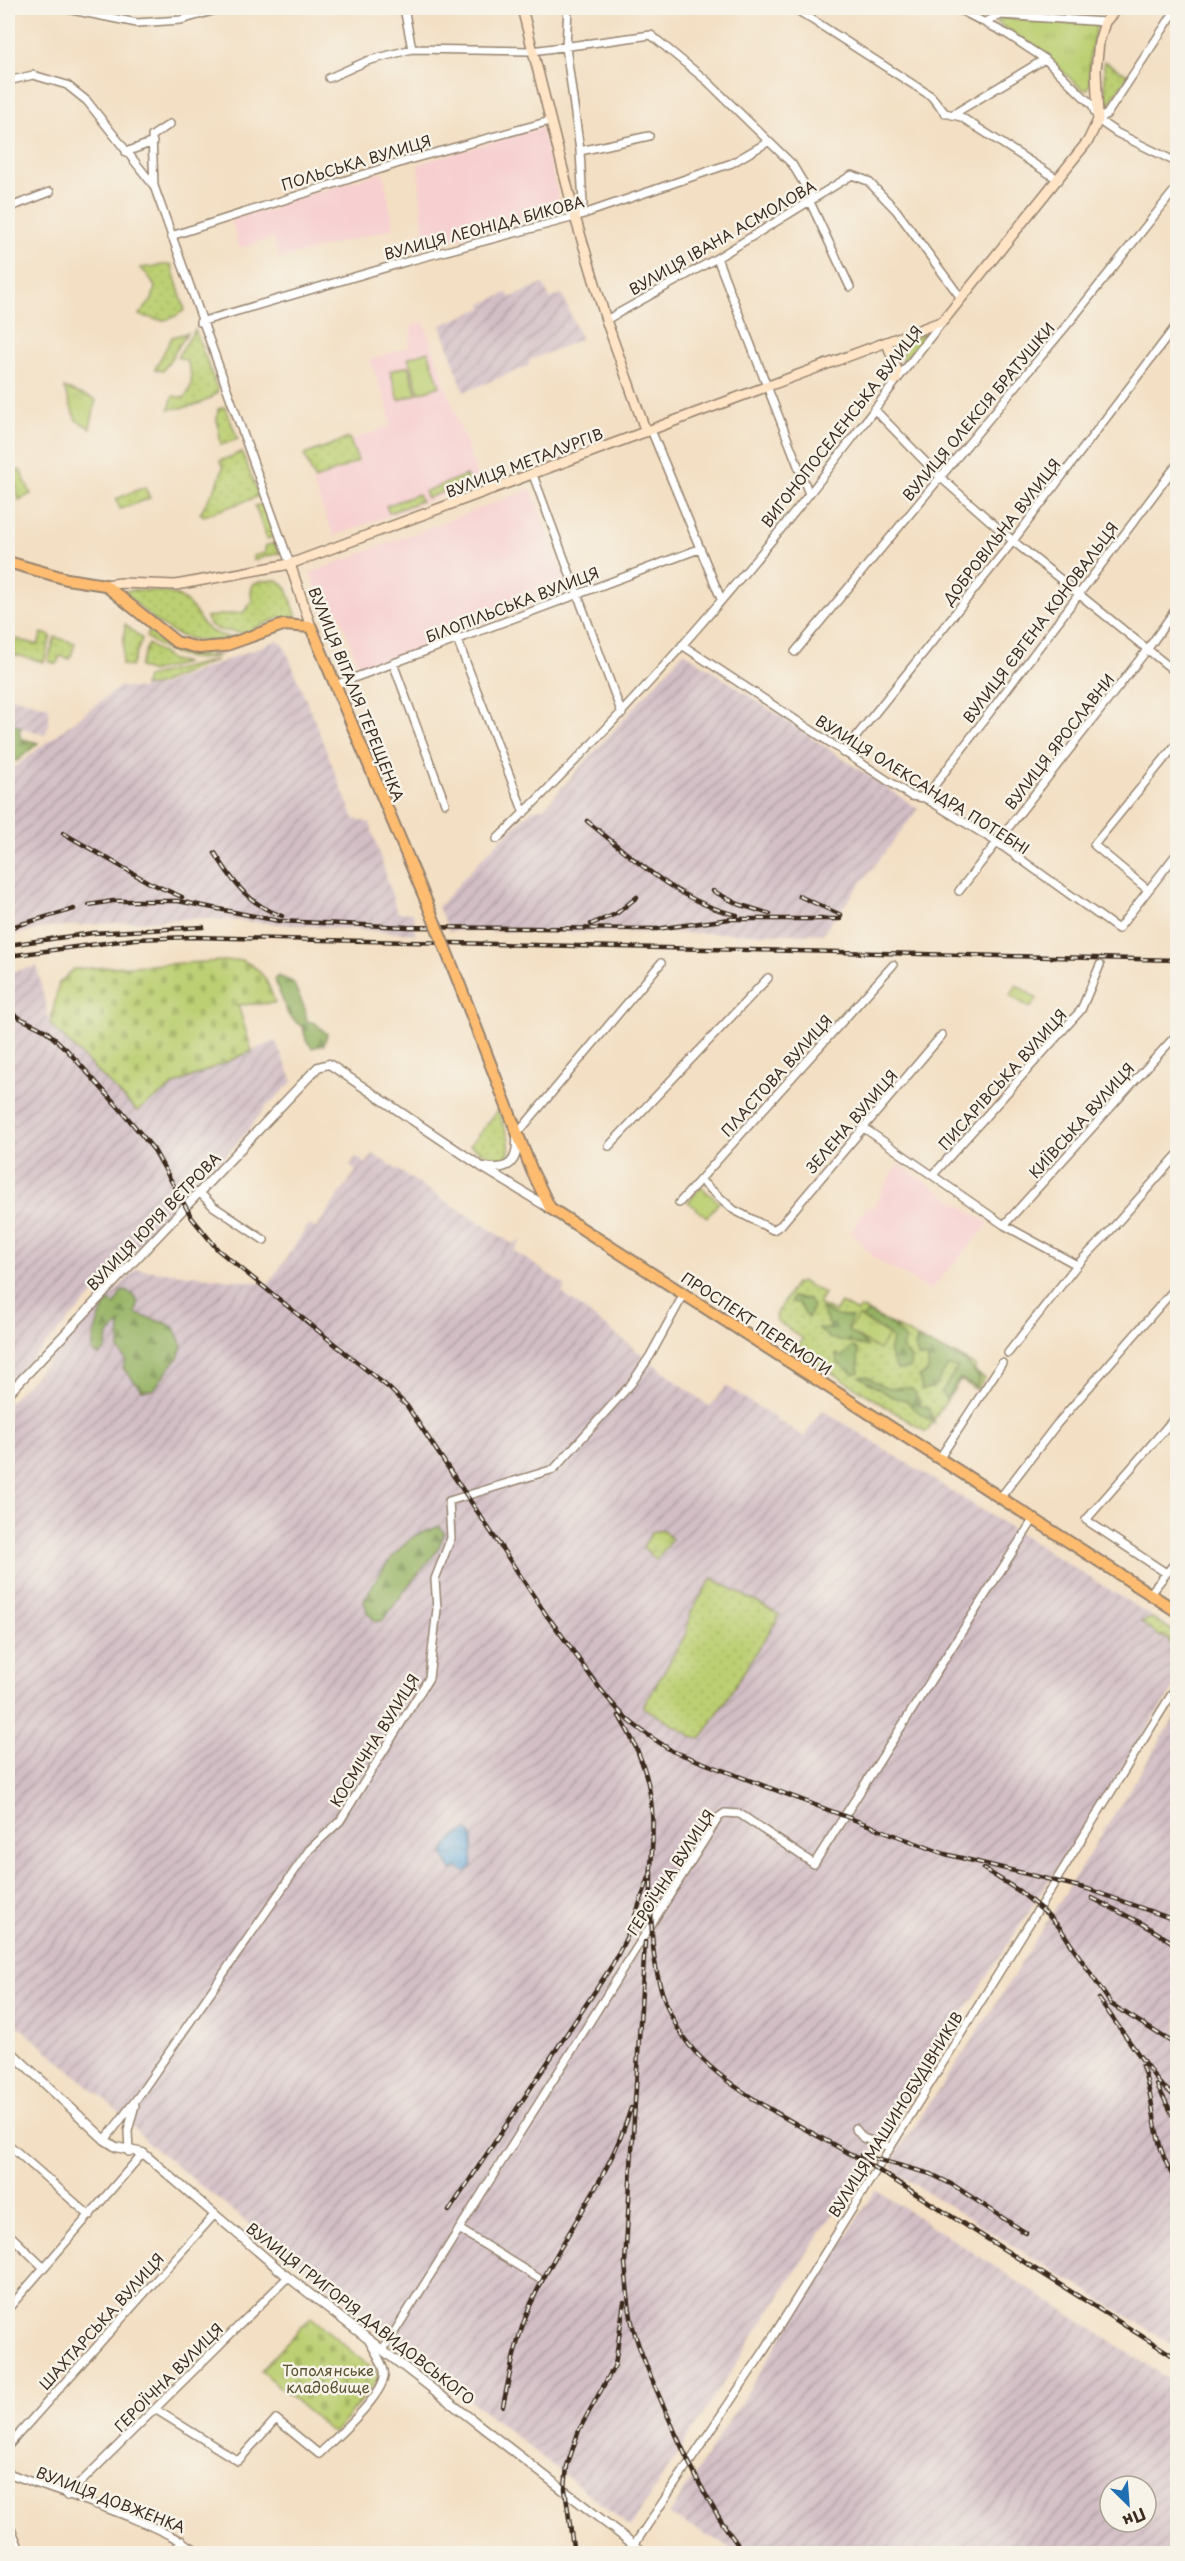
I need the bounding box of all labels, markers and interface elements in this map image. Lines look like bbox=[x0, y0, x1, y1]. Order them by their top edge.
street label: ПОЛЬСЬКА ВУЛИЦЯ bbox=[278, 128, 434, 196]
street label: ВУЛИЦЯ ІВАНА АСМОЛОВА bbox=[624, 174, 820, 300]
street label: ВУЛИЦЯ ЛЕОНІДА БИКОВА bbox=[381, 189, 587, 265]
street label: ВУЛИЦЯ ОЛЕКСІЯ БРАТУШКИ bbox=[896, 317, 1060, 505]
street label: ВИГОНОПОСЕЛЕНСЬКА ВУЛИЦЯ bbox=[755, 320, 927, 532]
street label: ВУЛИЦЯ МЕТАЛУРГІВ bbox=[442, 421, 606, 503]
street label: ДОБРОВІЛЬНА ВУЛИЦЯ bbox=[936, 453, 1065, 610]
street label: ВУЛИЦЯ ЄВГЕНА КОНОВАЛЬЦЯ bbox=[957, 517, 1123, 727]
street label: БІЛОПІЛЬСЬКА ВУЛИЦЯ bbox=[422, 560, 602, 648]
street label: ВУЛИЦЯ ВІТАЛІЯ ТЕРЕЩЕНКА bbox=[303, 583, 411, 805]
street label: ВУЛИЦЯ ЯРОСЛАВНИ bbox=[999, 668, 1119, 814]
street label: ВУЛИЦЯ ОЛЕКСАНДРА ПОТЕБНІ bbox=[812, 708, 1034, 860]
street label: ПИСАРІВСЬКА ВУЛИЦЯ bbox=[932, 1003, 1072, 1155]
street label: ПЛАСТОВА ВУЛИЦЯ bbox=[715, 1009, 837, 1141]
street label: КИЇВСЬКА ВУЛИЦЯ bbox=[1023, 1057, 1139, 1183]
street label: ЗЕЛЕНА ВУЛИЦЯ bbox=[799, 1064, 902, 1178]
street label: ВУЛИЦЯ ЮРІЯ ВЄТРОВА bbox=[81, 1147, 225, 1295]
street label: ПРОСПЕКТ ПЕРЕМОГИ bbox=[677, 1266, 837, 1380]
street label: КОСМІЧНА ВУЛИЦЯ bbox=[324, 1669, 424, 1811]
street label: ГЕРОЇЧНА ВУЛИЦЯ bbox=[621, 1804, 719, 1940]
street label: ВУЛИЦЯ МАШИНОБУДІВНИКІВ bbox=[822, 2007, 968, 2221]
street label: ВУЛИЦЯ ГРИГОРІЯ ДАВИДОВСЬКОГО bbox=[242, 2216, 480, 2410]
street label: ШАХТАРСЬКА ВУЛИЦЯ bbox=[33, 2247, 169, 2395]
street label: ГЕРОЇЧНА ВУЛИЦЯ bbox=[108, 2317, 228, 2437]
park label: Тополянське кладовище bbox=[282, 2358, 374, 2398]
street label: ВУЛИЦЯ ДОВЖЕНКА bbox=[33, 2460, 189, 2538]
north arrow bbox=[1098, 2474, 1158, 2534]
text: Пн bbox=[1119, 2503, 1150, 2534]

